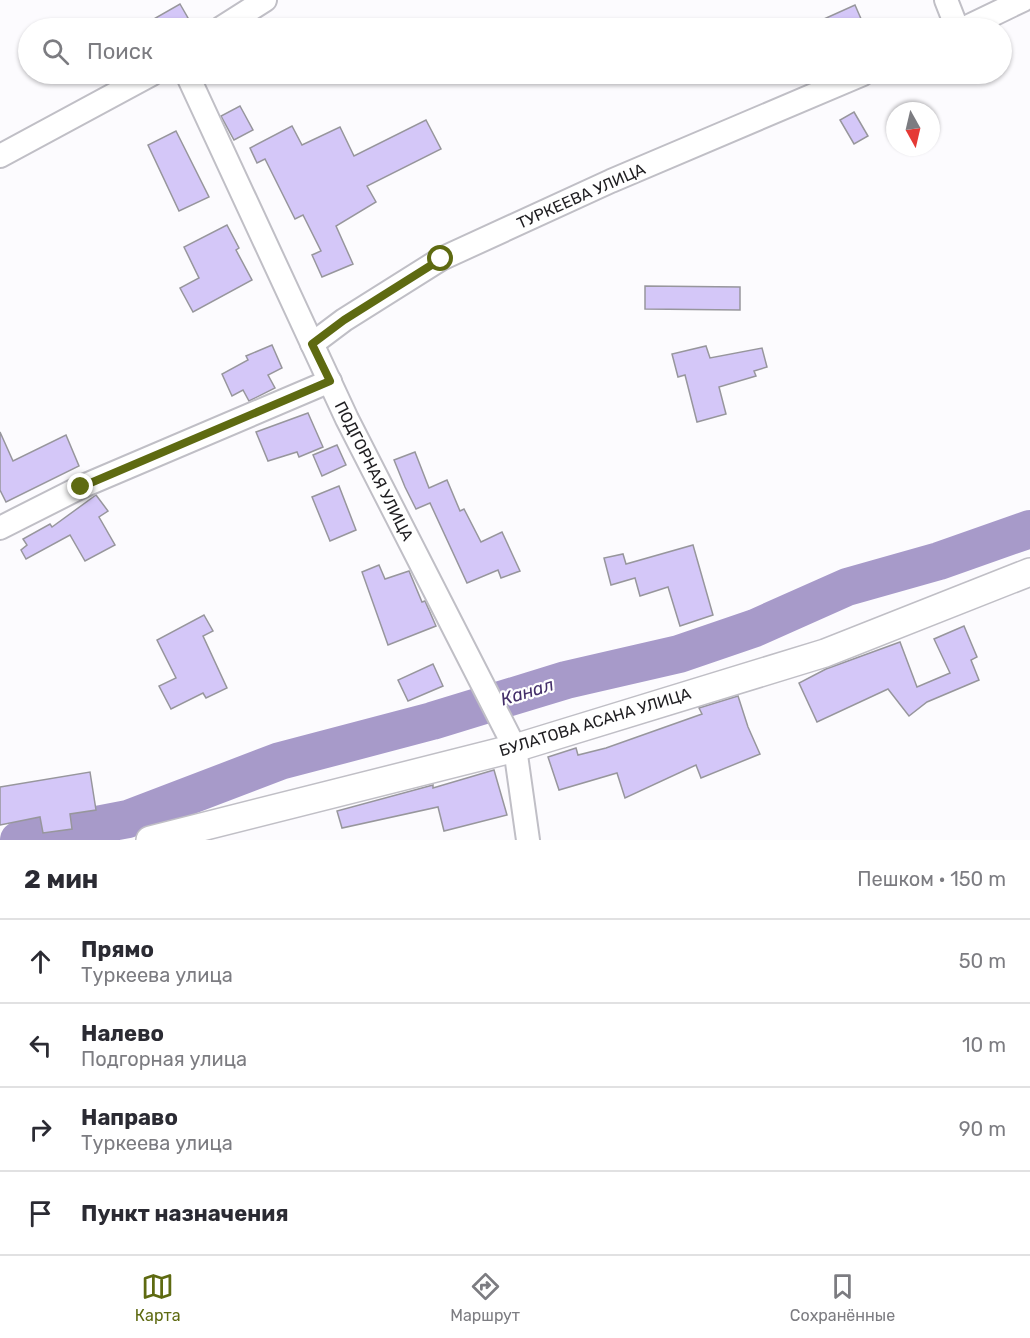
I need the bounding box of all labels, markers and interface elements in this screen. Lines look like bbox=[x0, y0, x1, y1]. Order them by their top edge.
search box bbox=[18, 18, 1012, 84]
icon: search bbox=[39, 35, 72, 68]
text: Поиск bbox=[87, 38, 153, 65]
north arrow bbox=[886, 102, 940, 156]
street label: ТУРКЕЕВА УЛИЦА bbox=[514, 159, 648, 233]
route start bbox=[427, 245, 453, 271]
street label: ПОДГОРНАЯ УЛИЦА bbox=[331, 398, 418, 544]
route end bbox=[67, 473, 93, 499]
water label: Канал bbox=[498, 673, 557, 710]
street label: БУЛАТОВА АСАНА УЛИЦА bbox=[497, 684, 693, 760]
text: 2 мин bbox=[24, 864, 98, 895]
text: Пешком · 150 m bbox=[857, 867, 1006, 891]
text: Прямо bbox=[81, 936, 154, 963]
icon: ahead bbox=[24, 945, 57, 978]
text: 50 m bbox=[959, 949, 1006, 973]
text: Туркеева улица bbox=[81, 963, 233, 987]
text: Налево bbox=[81, 1020, 164, 1047]
icon: left bbox=[24, 1029, 57, 1062]
text: 10 m bbox=[962, 1033, 1006, 1057]
text: Подгорная улица bbox=[81, 1047, 247, 1071]
text: Направо bbox=[81, 1104, 178, 1131]
icon: right bbox=[24, 1113, 57, 1146]
text: 90 m bbox=[959, 1117, 1006, 1141]
text: Туркеева улица bbox=[81, 1131, 233, 1155]
icon: arrive bbox=[24, 1197, 57, 1230]
text: Пункт назначения bbox=[81, 1200, 289, 1227]
tab: Карта bbox=[135, 1270, 181, 1325]
tab: Маршрут bbox=[450, 1270, 520, 1325]
tab: Сохранённые bbox=[790, 1270, 895, 1325]

